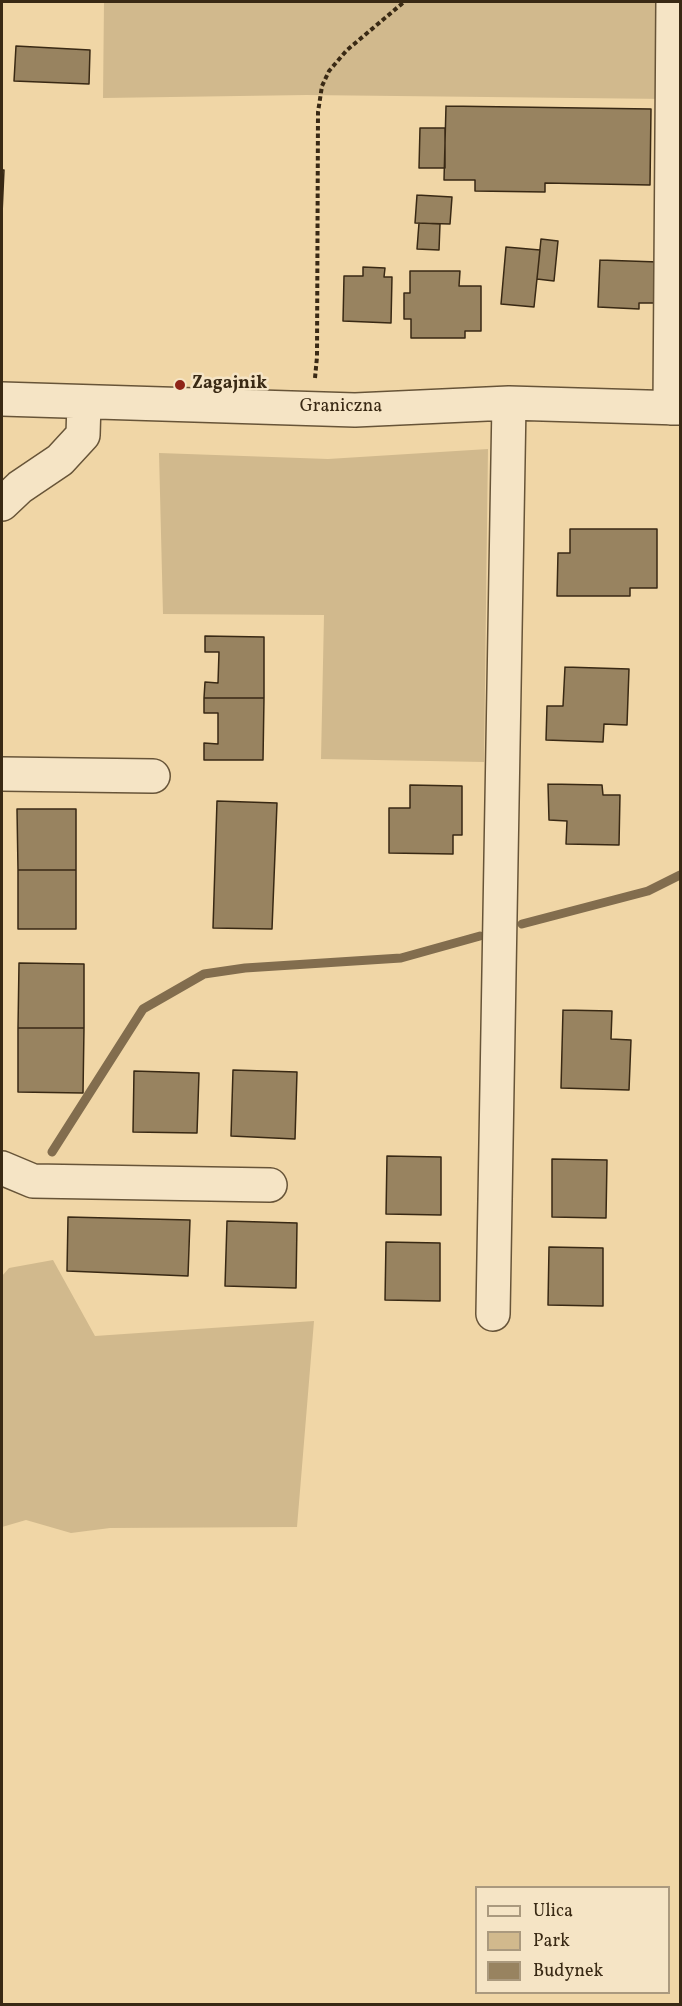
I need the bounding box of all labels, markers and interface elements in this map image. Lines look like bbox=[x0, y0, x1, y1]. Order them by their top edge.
place label: Zagajnik bbox=[192, 374, 267, 396]
marker: Zagajnik bbox=[173, 378, 187, 392]
street label: Graniczna bbox=[300, 397, 382, 419]
legend bbox=[475, 1886, 670, 1994]
text: Ulica bbox=[533, 1899, 573, 1924]
text: Park bbox=[533, 1929, 570, 1954]
text: Budynek bbox=[533, 1959, 603, 1984]

